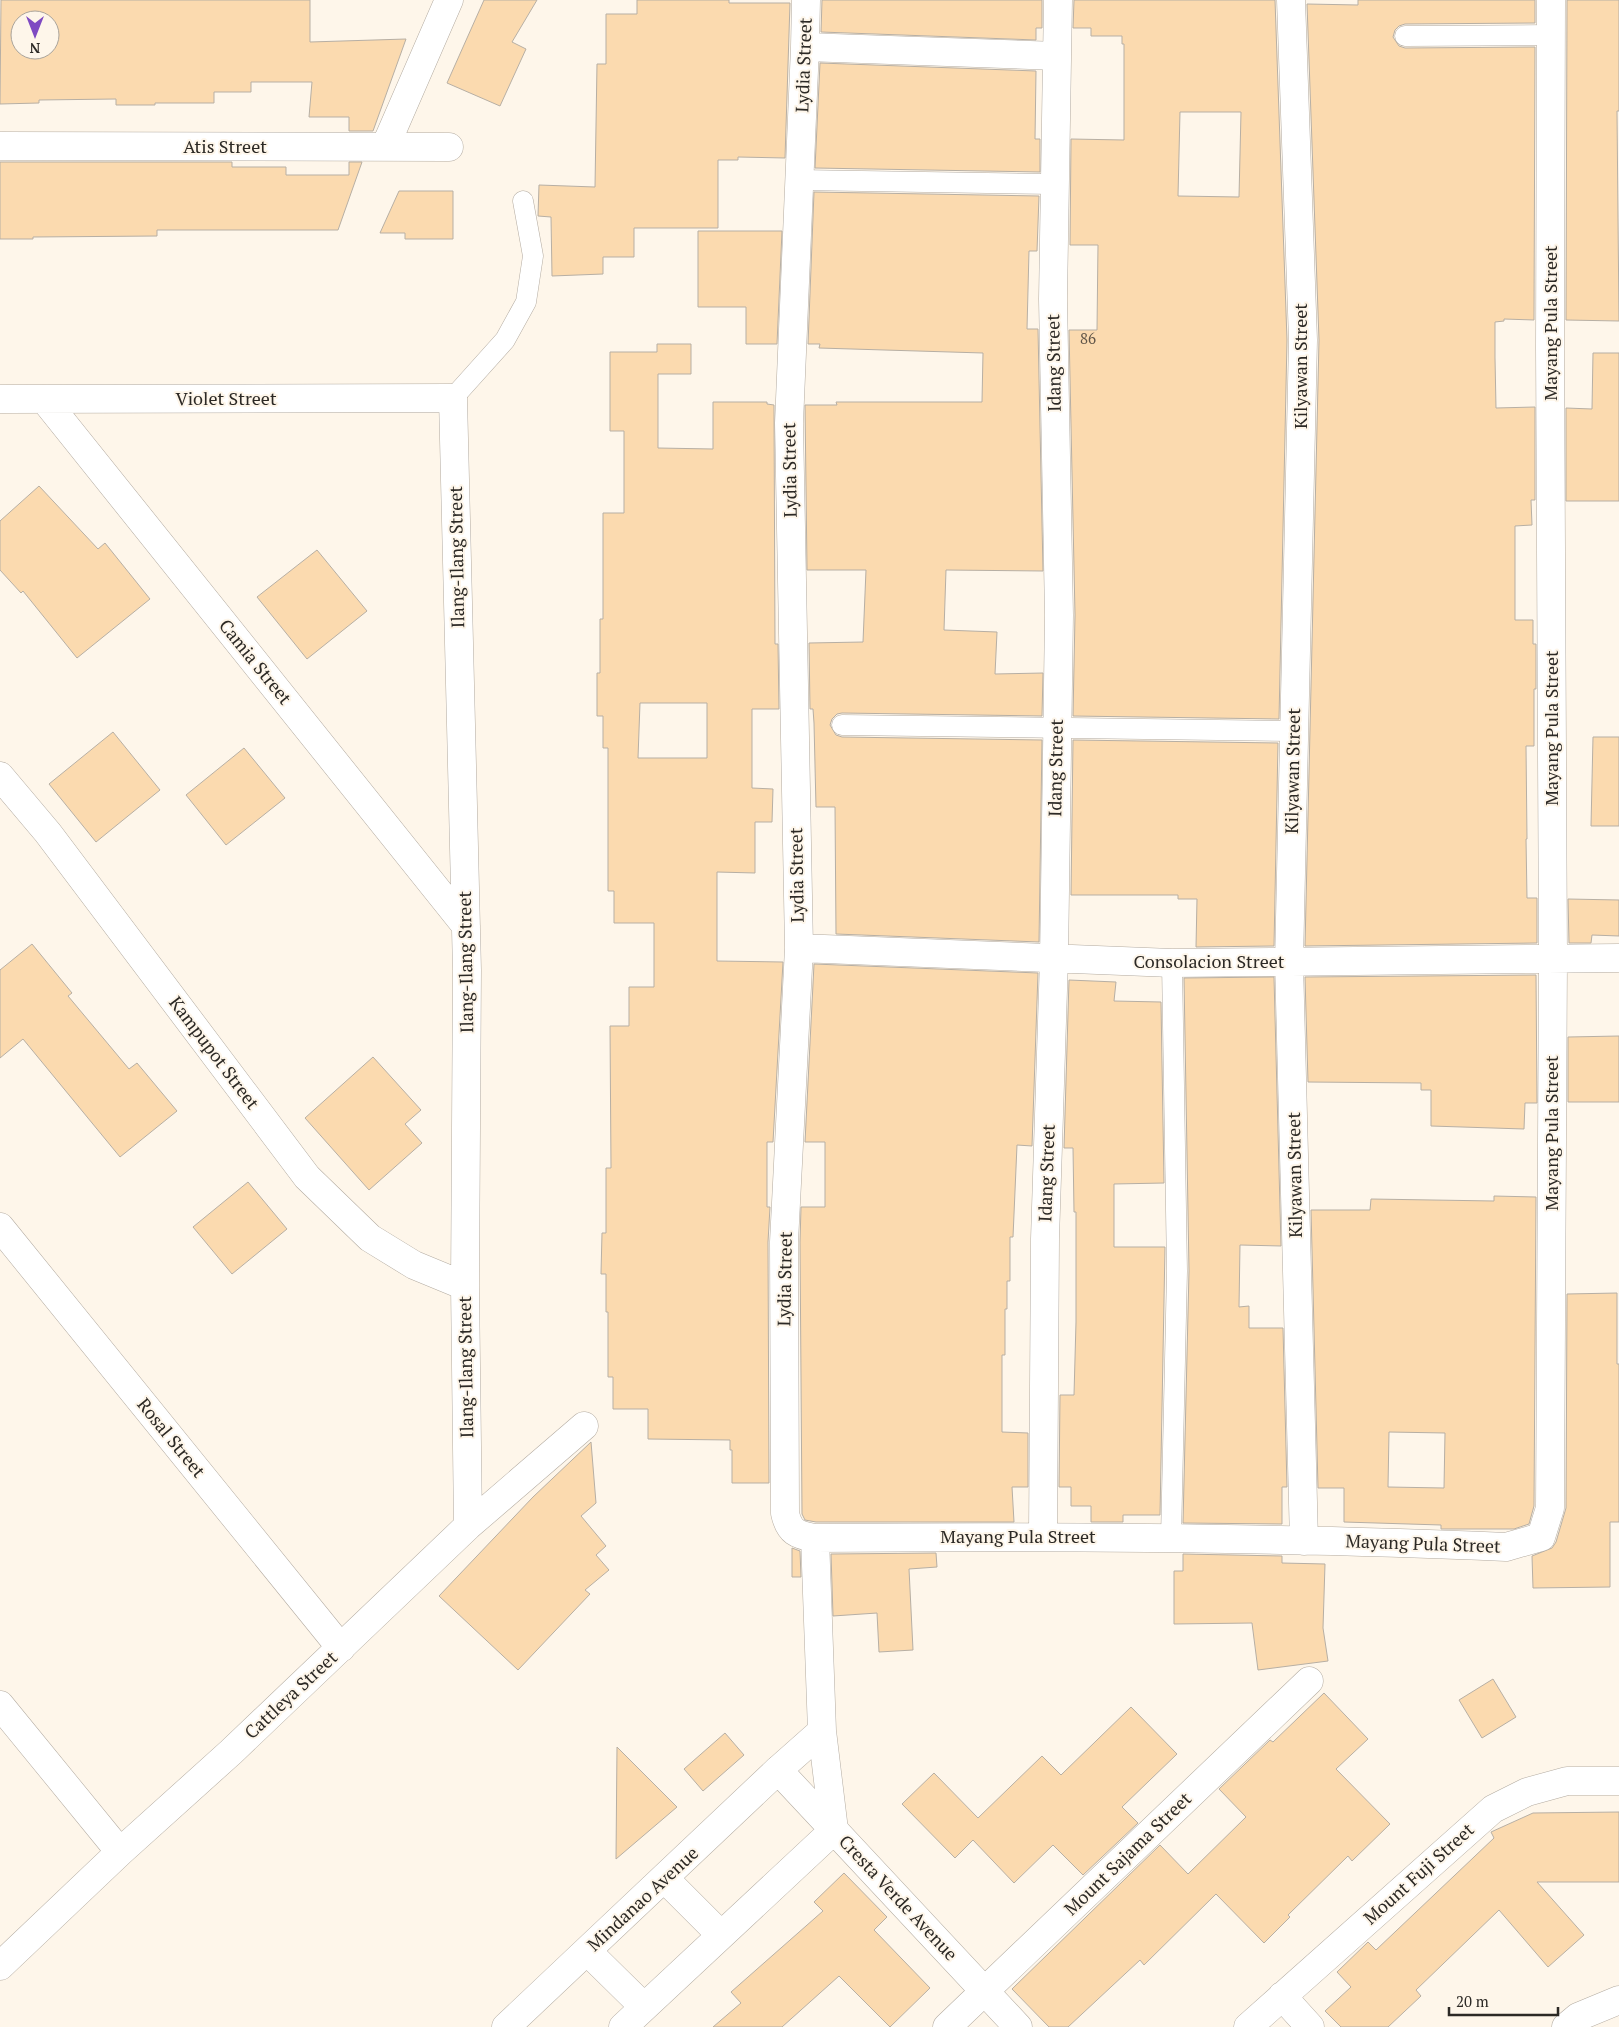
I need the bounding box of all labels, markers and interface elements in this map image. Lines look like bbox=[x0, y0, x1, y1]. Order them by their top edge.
north arrow bbox=[10, 10, 60, 60]
street label: Lydia Street bbox=[789, 17, 817, 113]
text: N bbox=[29, 39, 40, 58]
street label: Atis Street bbox=[183, 134, 267, 158]
street label: Mayang Pula Street bbox=[1538, 245, 1562, 401]
street label: Kilyawan Street bbox=[1288, 303, 1312, 429]
street label: Idang Street bbox=[1040, 314, 1066, 412]
house number: 86 bbox=[1080, 328, 1096, 348]
street label: Violet Street bbox=[175, 386, 277, 410]
street label: Lydia Street bbox=[776, 422, 802, 518]
street label: Ilang-Ilang Street bbox=[443, 485, 469, 628]
street label: Camia Street bbox=[214, 614, 298, 709]
street label: Mayang Pula Street bbox=[1539, 650, 1563, 806]
street label: Kilyawan Street bbox=[1279, 708, 1305, 834]
street label: Idang Street bbox=[1042, 718, 1068, 817]
street label: Lydia Street bbox=[783, 827, 809, 923]
street label: Ilang-Ilang Street bbox=[452, 890, 478, 1033]
street label: Consolacion Street bbox=[1134, 949, 1285, 973]
street label: Kampupot Street bbox=[164, 991, 265, 1114]
street label: Mayang Pula Street bbox=[1539, 1055, 1563, 1211]
street label: Kilyawan Street bbox=[1281, 1112, 1307, 1238]
street label: Idang Street bbox=[1032, 1123, 1060, 1222]
street label: Lydia Street bbox=[771, 1231, 797, 1327]
street label: Ilang-Ilang Street bbox=[452, 1295, 478, 1438]
street label: Rosal Street bbox=[132, 1393, 211, 1482]
street label: Mayang Pula Street bbox=[940, 1524, 1096, 1548]
street label: Mayang Pula Street bbox=[1345, 1528, 1501, 1558]
street label: Cattleya Street bbox=[239, 1645, 342, 1744]
street label: Mount Sajama Street bbox=[1059, 1786, 1196, 1920]
street label: Mount Fuji Street bbox=[1358, 1817, 1479, 1929]
street label: Cresta Verde Avenue bbox=[834, 1829, 963, 1965]
street label: Mindanao Avenue bbox=[582, 1841, 703, 1956]
scale bar bbox=[1449, 1984, 1558, 2016]
text: 20 m bbox=[1456, 1991, 1489, 2011]

